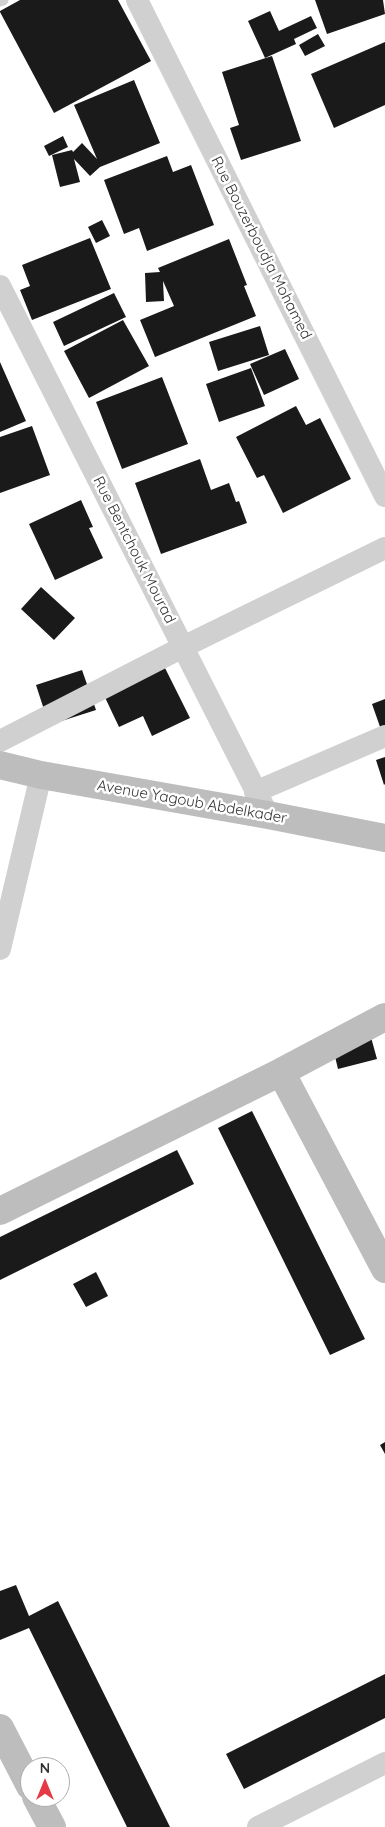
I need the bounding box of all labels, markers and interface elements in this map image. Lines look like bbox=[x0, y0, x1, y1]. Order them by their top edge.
street label: Rue Bouzerboudja Mohamed bbox=[207, 153, 315, 343]
street label: Rue Bentchouk Mourad bbox=[89, 473, 179, 627]
street label: Avenue Yagoub Abdelkader bbox=[96, 776, 288, 828]
north arrow bbox=[20, 1757, 70, 1807]
text: N bbox=[40, 1759, 50, 1777]

